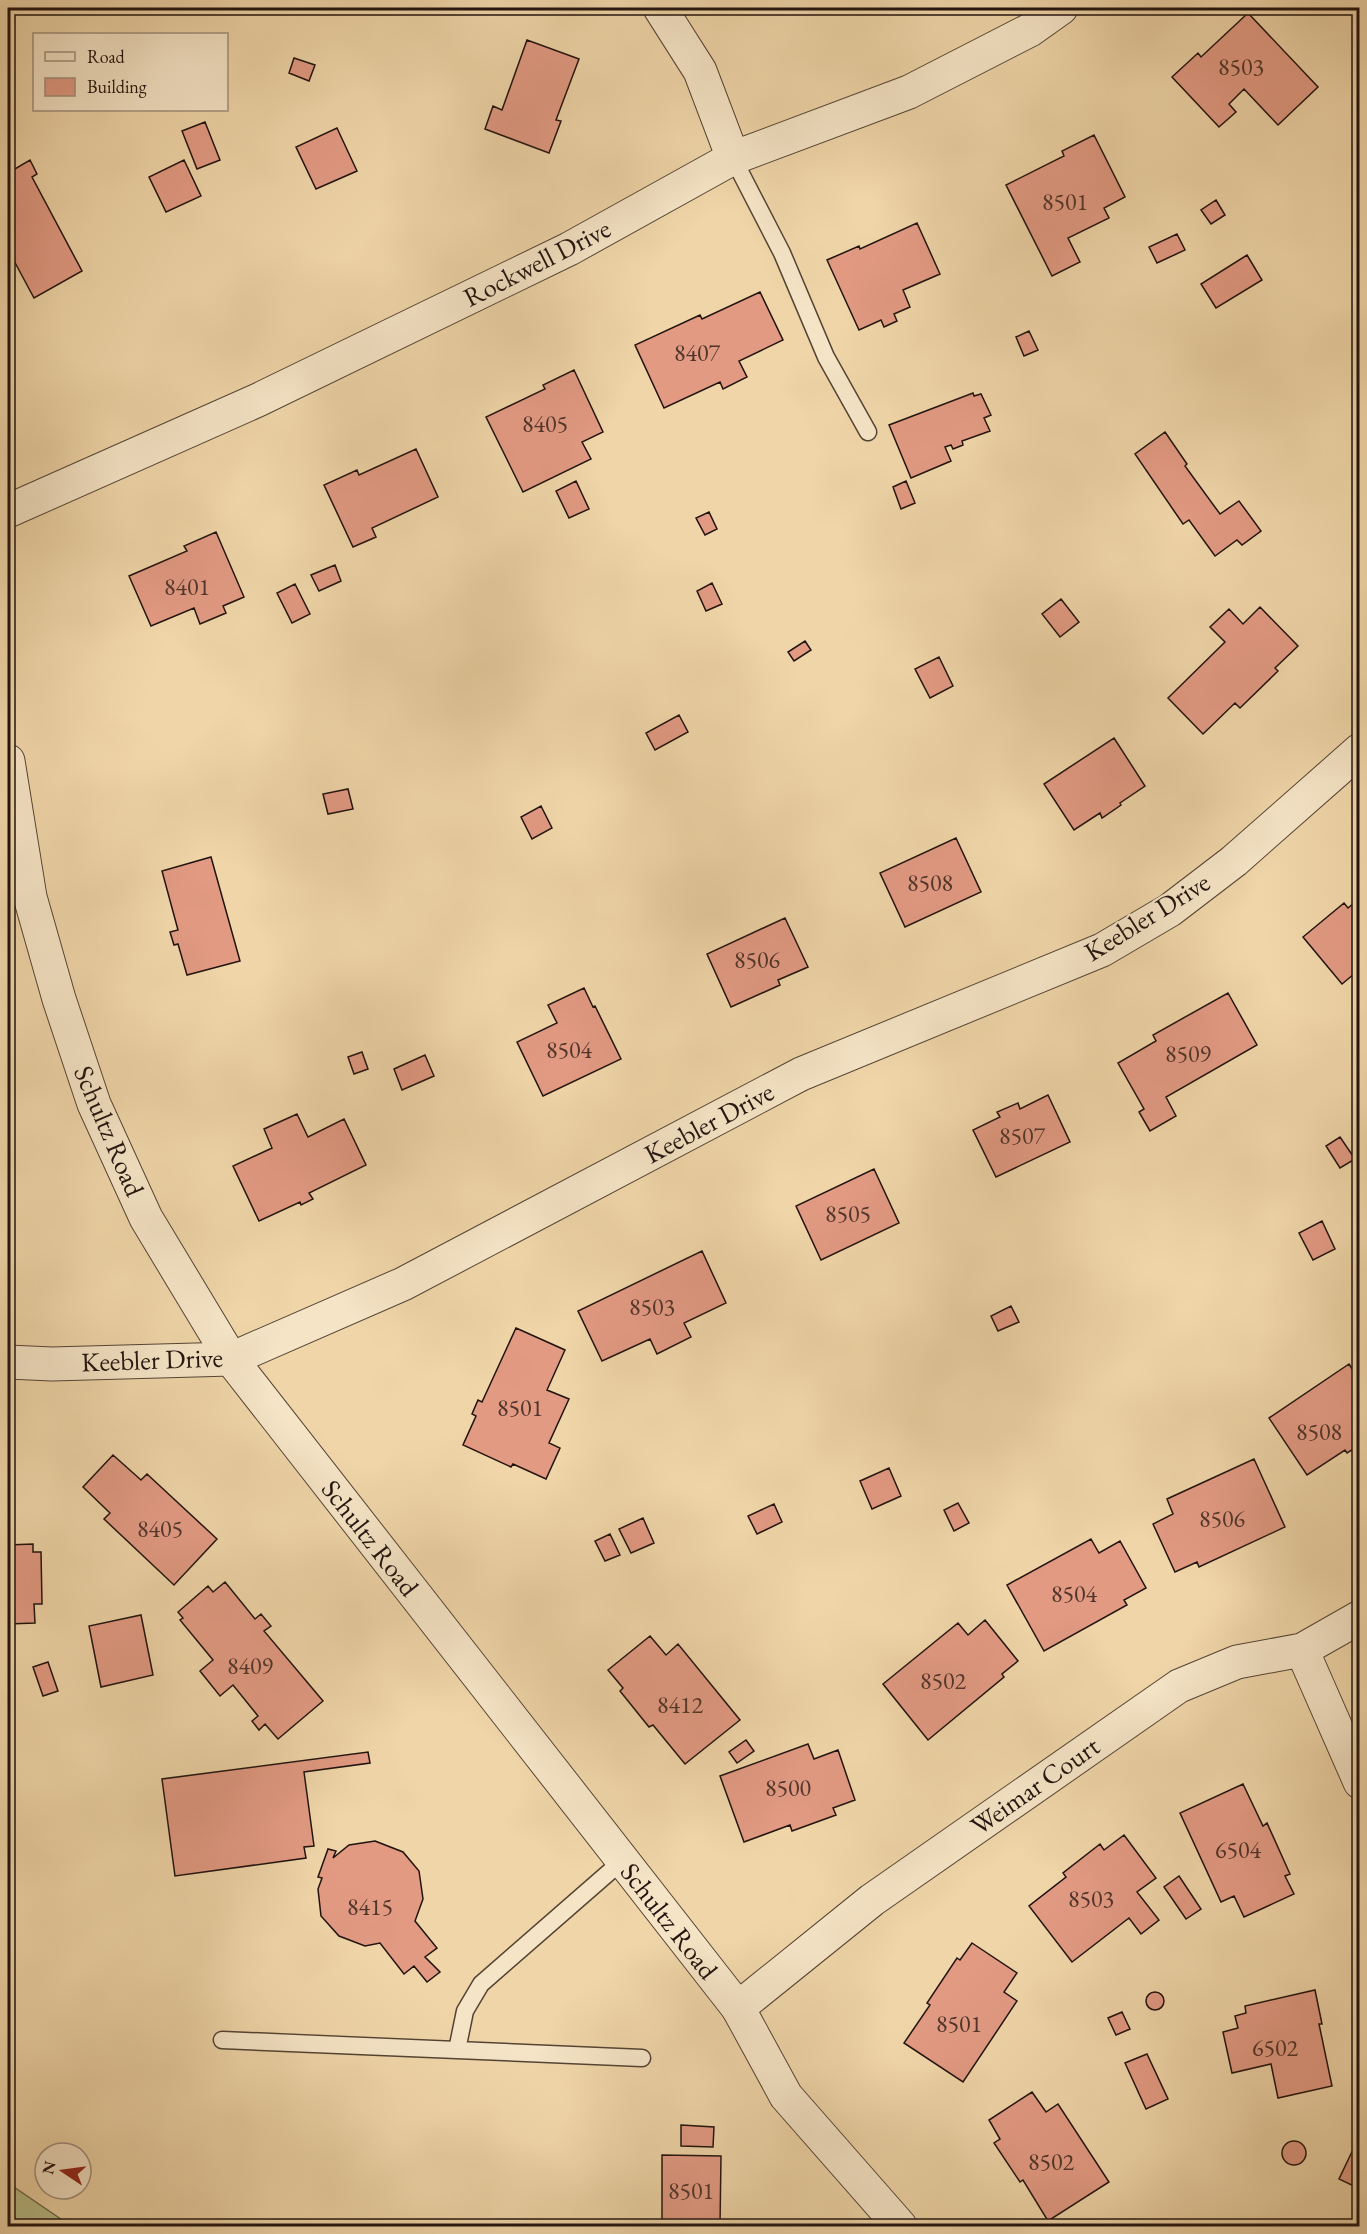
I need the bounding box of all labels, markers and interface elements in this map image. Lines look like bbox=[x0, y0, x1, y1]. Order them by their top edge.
legend bbox=[33, 33, 228, 111]
text: Road bbox=[87, 45, 126, 68]
house number: 8503 bbox=[1218, 51, 1264, 82]
text: Building bbox=[87, 75, 147, 98]
house number: 8501 bbox=[1042, 186, 1088, 217]
street label: Rockwell Drive bbox=[457, 210, 616, 315]
house number: 8407 bbox=[674, 337, 721, 368]
house number: 8405 bbox=[522, 408, 568, 439]
house number: 8401 bbox=[164, 571, 210, 602]
street label: Keebler Drive bbox=[1077, 864, 1216, 969]
house number: 8508 bbox=[907, 867, 953, 898]
house number: 8506 bbox=[734, 944, 780, 975]
house number: 8504 bbox=[546, 1034, 593, 1065]
house number: 8509 bbox=[1165, 1038, 1212, 1069]
street label: Schultz Road bbox=[66, 1060, 153, 1202]
street label: Keebler Drive bbox=[638, 1074, 780, 1171]
house number: 8507 bbox=[999, 1120, 1046, 1151]
house number: 8505 bbox=[825, 1198, 871, 1229]
house number: 8503 bbox=[629, 1291, 675, 1322]
street label: Keebler Drive bbox=[81, 1340, 223, 1379]
house number: 8501 bbox=[497, 1392, 543, 1423]
house number: 8508 bbox=[1296, 1416, 1342, 1447]
street label: Schultz Road bbox=[314, 1472, 427, 1603]
house number: 8506 bbox=[1199, 1503, 1245, 1534]
house number: 8405 bbox=[137, 1513, 183, 1544]
house number: 8504 bbox=[1051, 1578, 1098, 1609]
house number: 8409 bbox=[227, 1650, 274, 1681]
house number: 8502 bbox=[920, 1665, 967, 1696]
house number: 8412 bbox=[657, 1689, 704, 1720]
street label: Weimar Court bbox=[963, 1728, 1106, 1843]
house number: 8500 bbox=[765, 1772, 811, 1803]
house number: 6504 bbox=[1215, 1834, 1262, 1865]
street label: Schultz Road bbox=[613, 1855, 726, 1986]
house number: 8503 bbox=[1068, 1883, 1114, 1914]
house number: 8415 bbox=[347, 1891, 393, 1922]
house number: 8501 bbox=[936, 2008, 982, 2039]
house number: 6502 bbox=[1252, 2032, 1299, 2063]
north arrow bbox=[33, 2141, 93, 2201]
house number: 8502 bbox=[1028, 2146, 1075, 2177]
text: N bbox=[37, 2159, 61, 2176]
house number: 8501 bbox=[668, 2175, 714, 2206]

